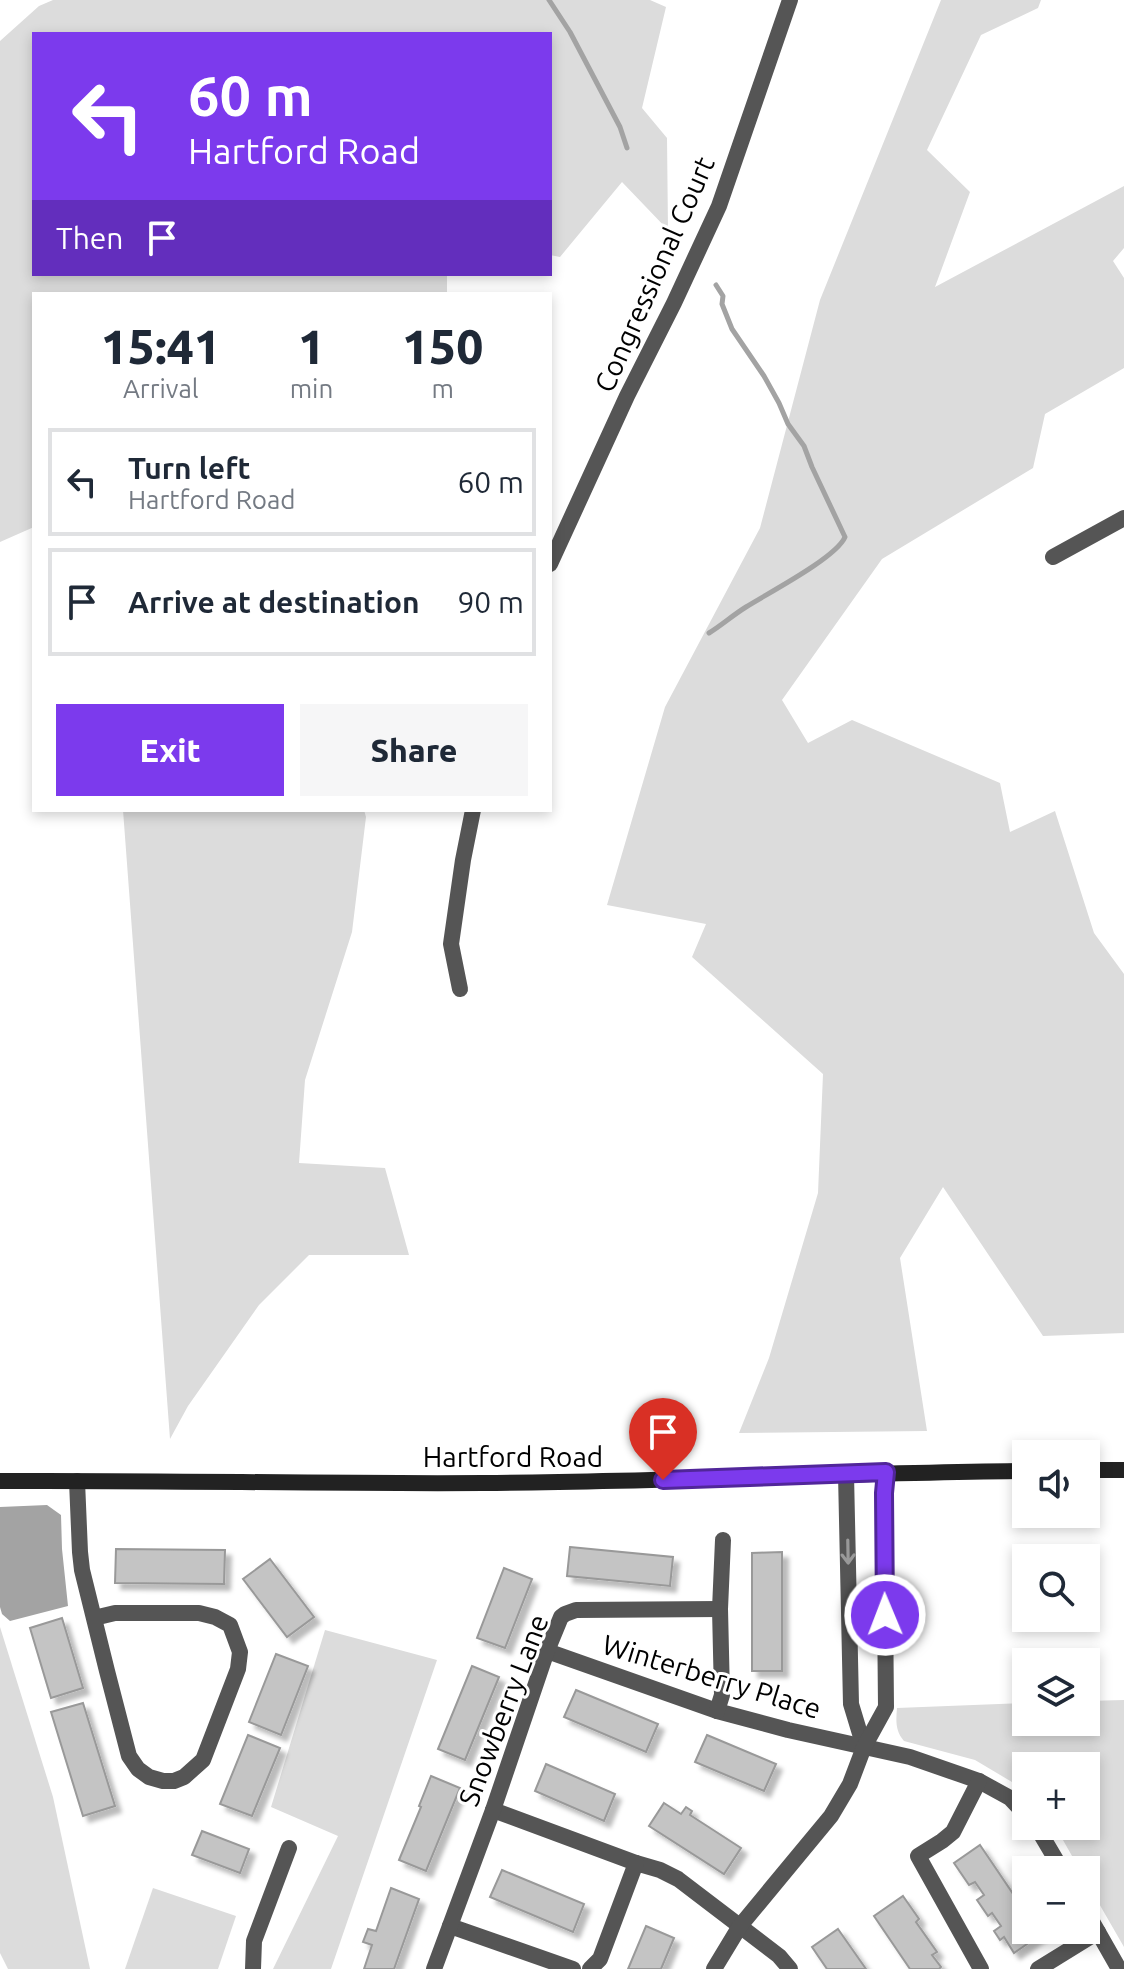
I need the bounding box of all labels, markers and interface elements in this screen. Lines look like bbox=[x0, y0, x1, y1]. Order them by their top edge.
icon: left bbox=[56, 64, 160, 168]
text: 60 m bbox=[188, 64, 313, 127]
text: Hartford Road bbox=[188, 130, 420, 171]
street label: Congressional Court bbox=[588, 151, 720, 397]
icon: arrive bbox=[140, 216, 184, 260]
text: Then bbox=[56, 221, 124, 255]
text: 15:41 bbox=[101, 319, 221, 373]
text: 1 bbox=[298, 319, 325, 373]
text: 150 bbox=[402, 319, 483, 373]
text: Arrival bbox=[123, 374, 199, 403]
text: min bbox=[290, 374, 333, 403]
text: m bbox=[431, 374, 454, 403]
text: Turn left bbox=[128, 451, 250, 485]
icon: left bbox=[60, 460, 104, 504]
text: 60 m bbox=[457, 465, 524, 499]
text: Hartford Road bbox=[128, 485, 296, 514]
icon: arrive bbox=[60, 580, 104, 624]
text: Arrive at destination bbox=[128, 585, 420, 619]
text: 90 m bbox=[457, 585, 524, 619]
button: Exit bbox=[56, 704, 284, 796]
button: Share bbox=[300, 704, 528, 796]
pin bbox=[629, 1398, 697, 1480]
icon: arrive bbox=[641, 1410, 685, 1454]
map controls bbox=[1012, 1440, 1100, 1944]
button: sound bbox=[1012, 1440, 1100, 1528]
street label: Hartford Road bbox=[423, 1441, 603, 1472]
one-way arrow bbox=[840, 1538, 856, 1565]
button: search bbox=[1012, 1544, 1100, 1632]
position arrow bbox=[843, 1573, 927, 1657]
street label: Snowberry Lane bbox=[452, 1610, 554, 1810]
street label: Winterberry Place bbox=[599, 1628, 825, 1724]
button: layers bbox=[1012, 1648, 1100, 1736]
button: + bbox=[1012, 1752, 1100, 1840]
button: − bbox=[1012, 1856, 1100, 1944]

